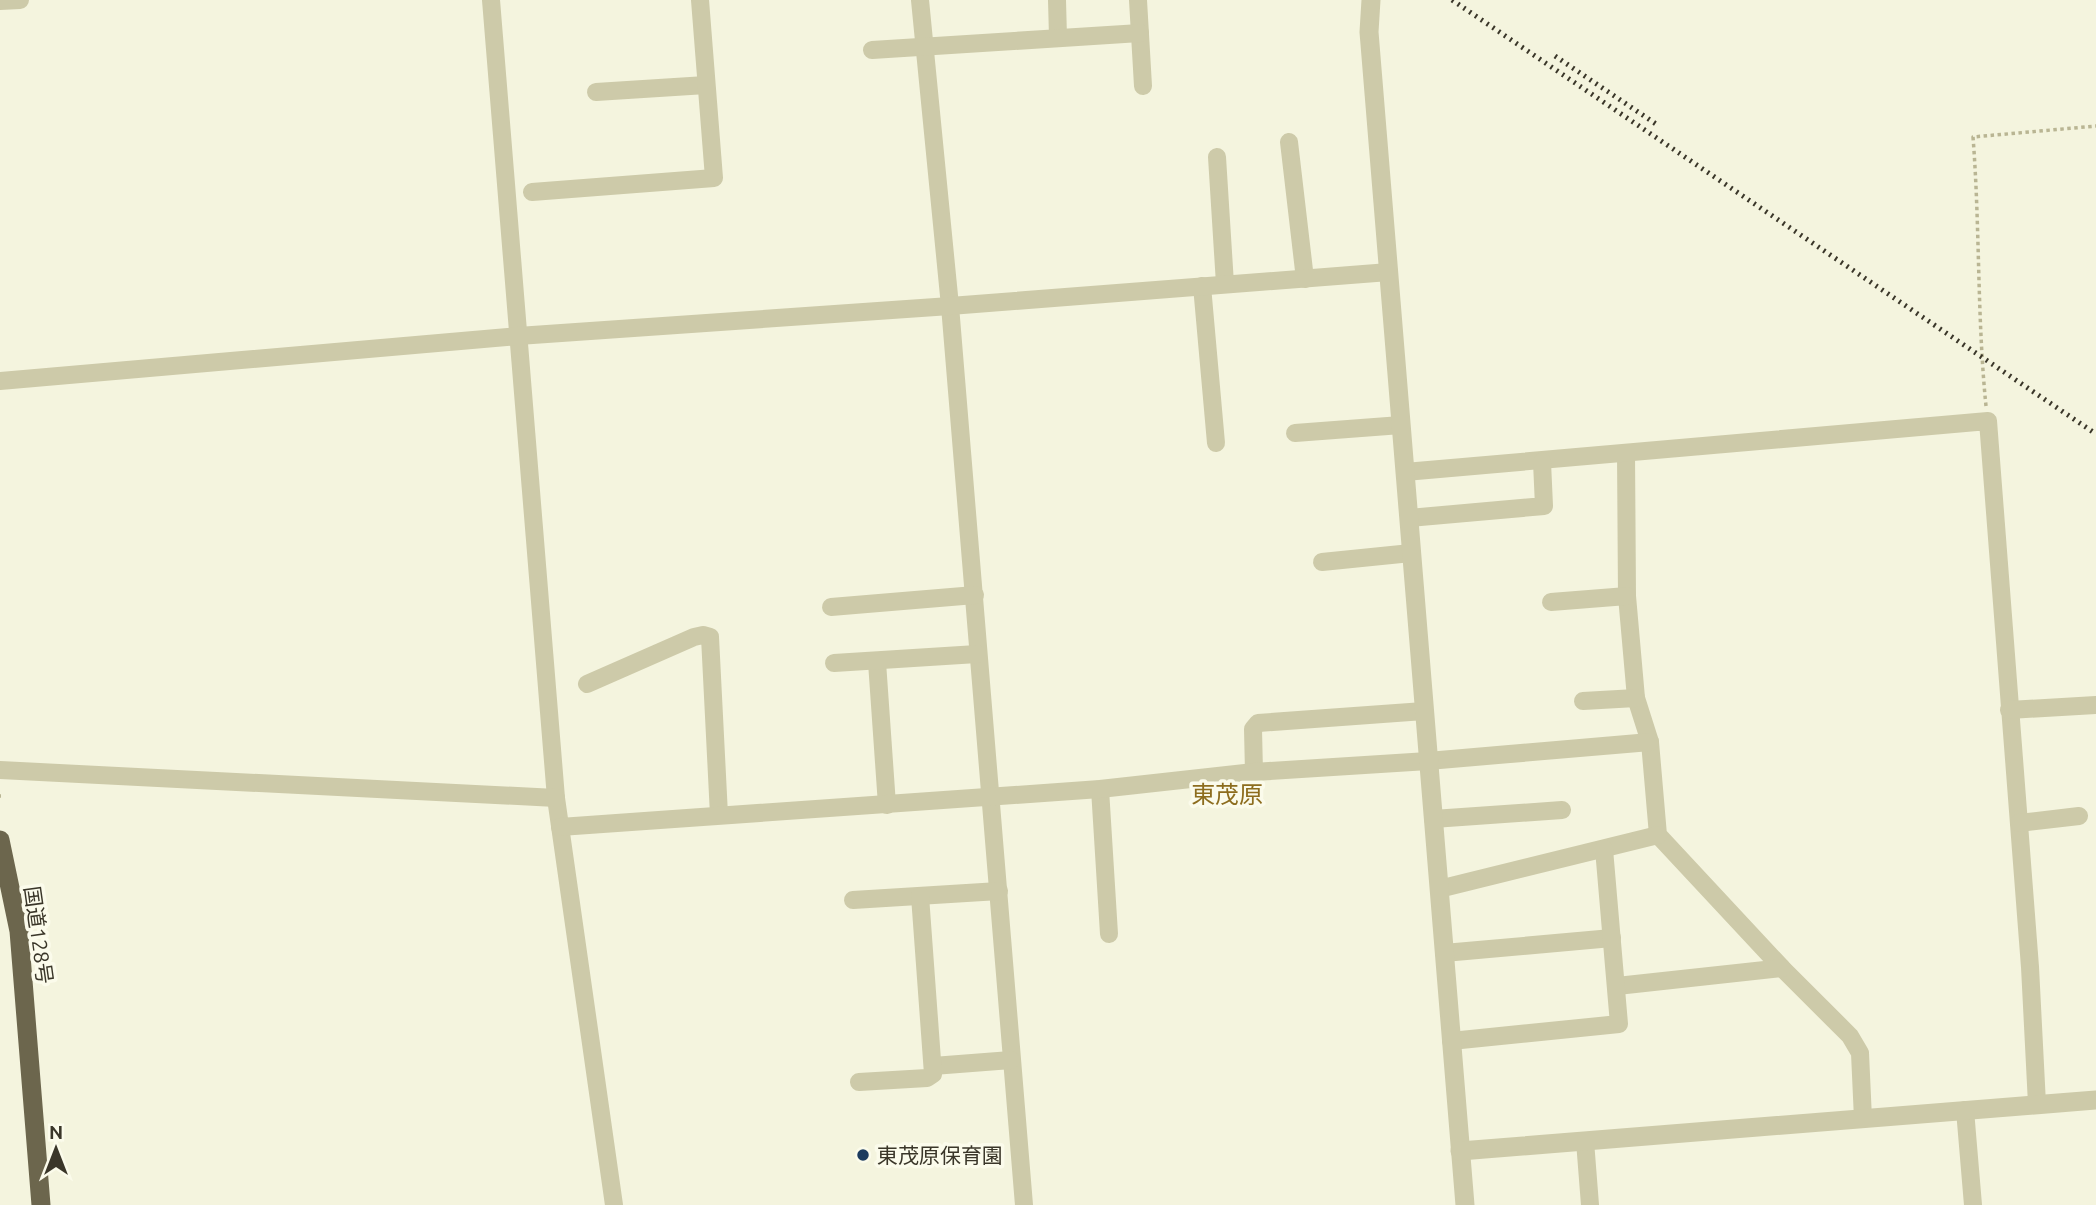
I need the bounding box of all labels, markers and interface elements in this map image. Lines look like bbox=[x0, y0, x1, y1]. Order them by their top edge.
district label: 東茂原 bbox=[1191, 781, 1263, 808]
street label: 国道128号 bbox=[20, 885, 58, 985]
north arrow bbox=[21, 1114, 91, 1184]
text: N bbox=[49, 1121, 63, 1143]
place label: 東茂原保育園 bbox=[877, 1143, 1003, 1167]
marker: 東茂原保育園 bbox=[855, 1147, 871, 1163]

